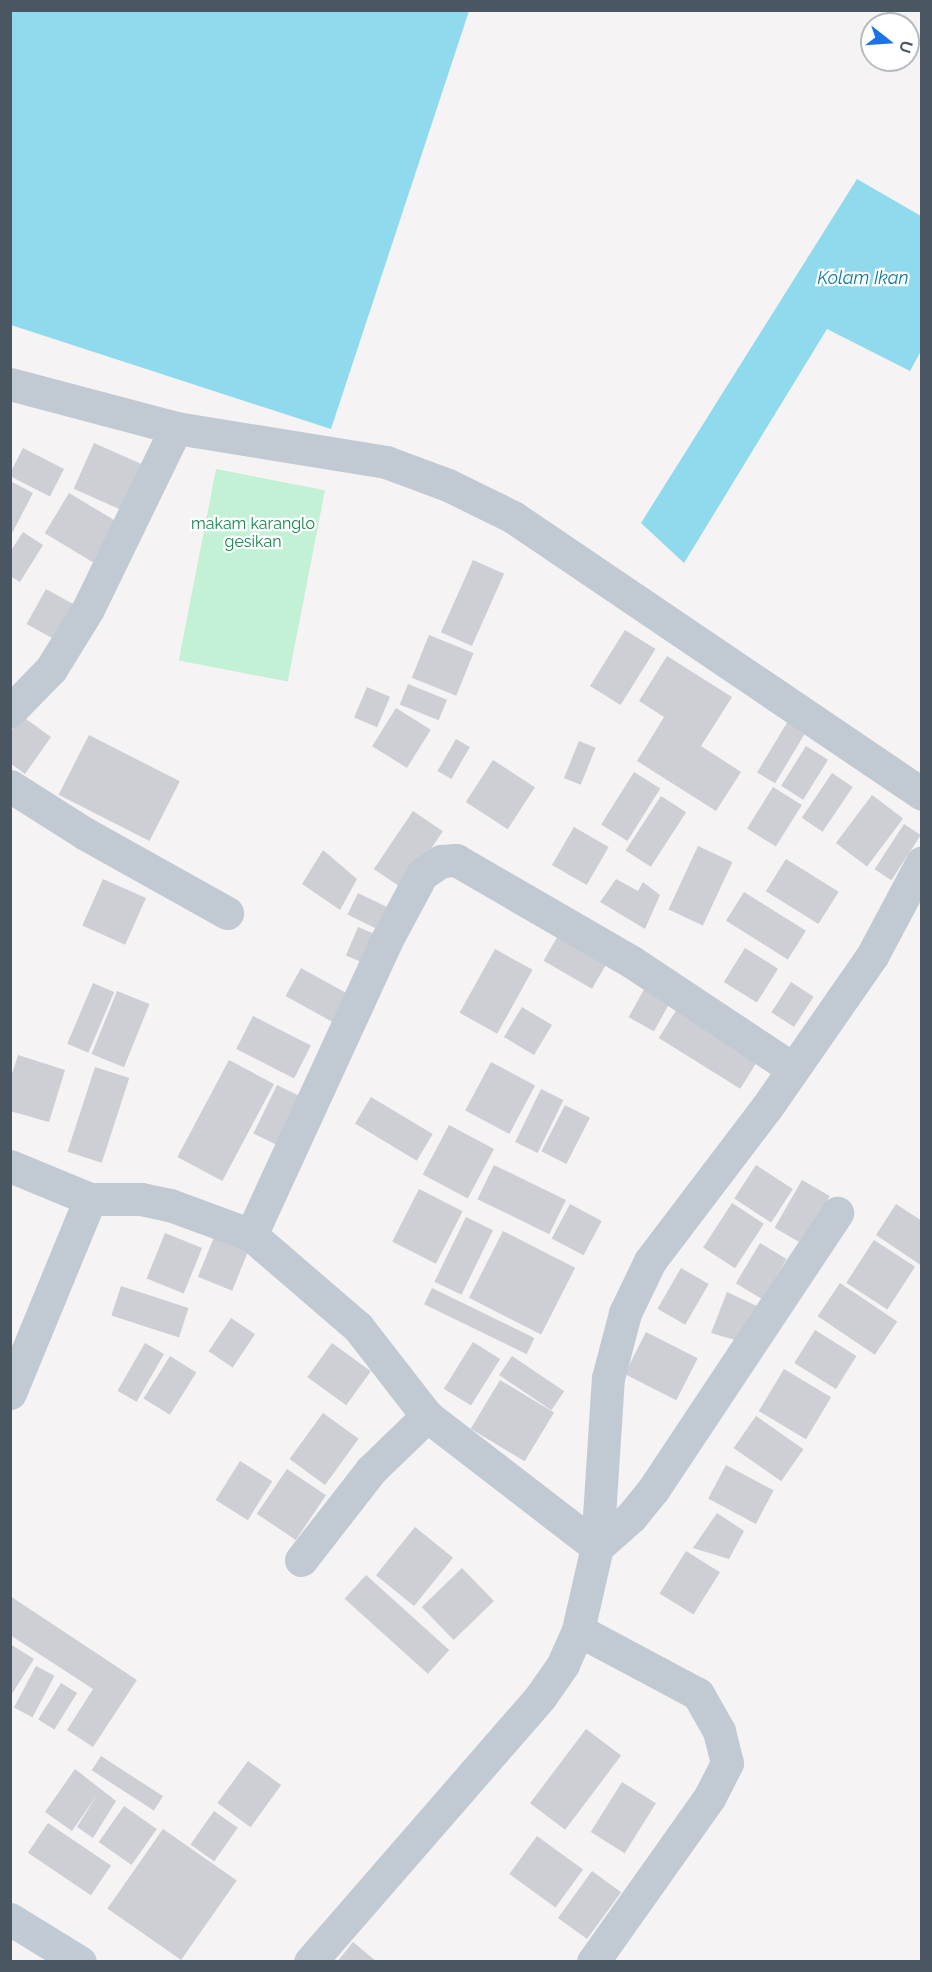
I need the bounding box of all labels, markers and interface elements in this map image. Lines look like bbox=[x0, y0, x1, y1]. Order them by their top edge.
north arrow bbox=[860, 12, 920, 72]
text: U bbox=[895, 38, 917, 55]
water label: Kolam Ikan bbox=[817, 267, 909, 289]
park label: makam karanglo gesikan bbox=[191, 514, 315, 552]

